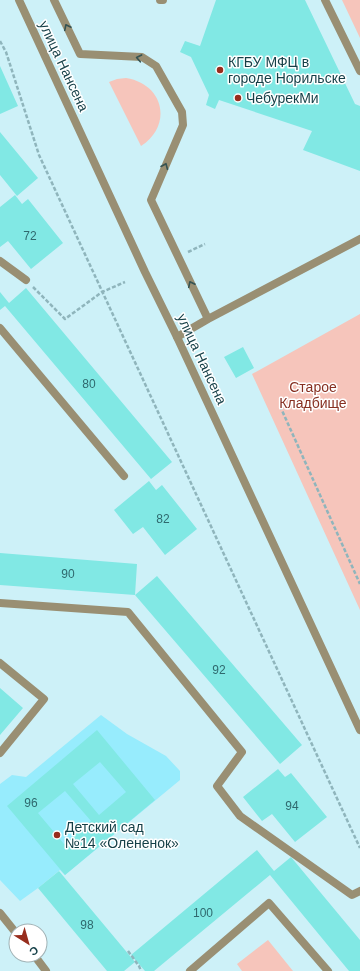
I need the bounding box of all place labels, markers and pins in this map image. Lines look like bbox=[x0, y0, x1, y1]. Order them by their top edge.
place label: КГБУ МФЦ в городе Норильске bbox=[228, 54, 346, 86]
marker: КГБУ МФЦ в городе Норильске bbox=[215, 65, 225, 75]
place label: ЧебурекМи bbox=[246, 90, 319, 106]
marker: ЧебурекМи bbox=[233, 93, 243, 103]
place label: Детский сад №14 «Олененок» bbox=[65, 819, 179, 851]
marker: Детский сад №14 «Олененок» bbox=[52, 830, 62, 840]

